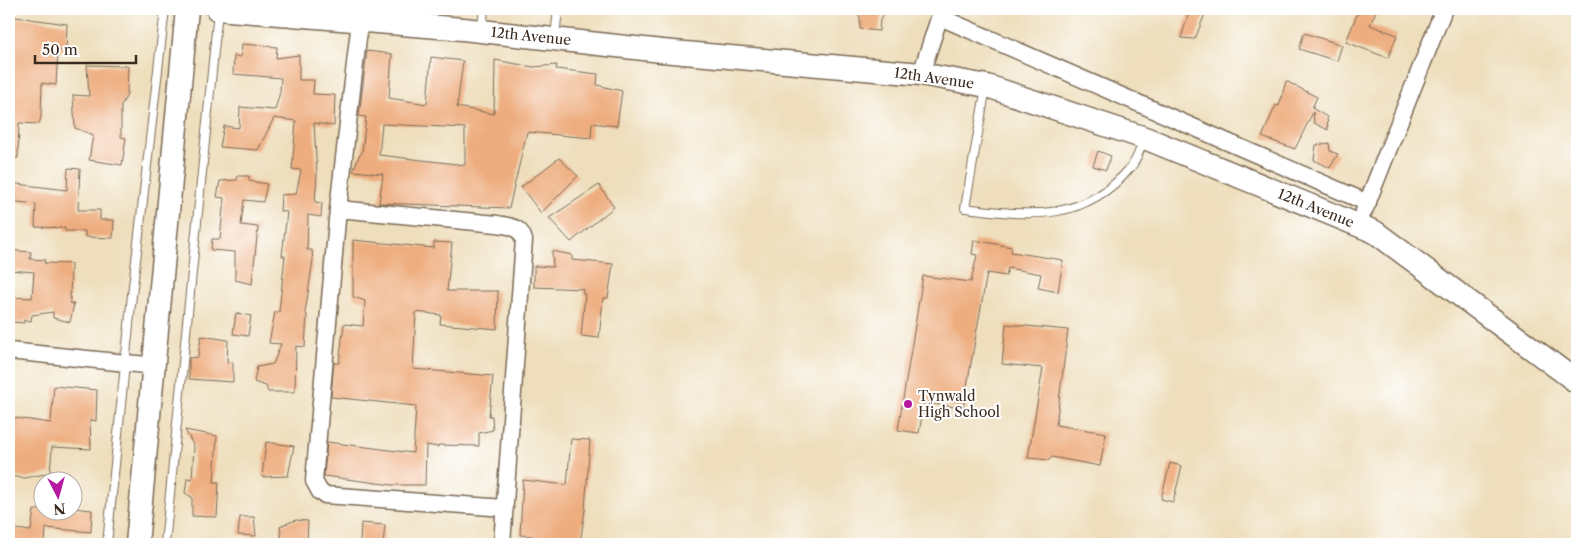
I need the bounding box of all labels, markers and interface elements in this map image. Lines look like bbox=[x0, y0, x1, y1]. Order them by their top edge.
street label: 12th Avenue bbox=[490, 23, 572, 49]
scale bar bbox=[35, 32, 136, 64]
text: 50 m bbox=[42, 40, 78, 59]
street label: 12th Avenue bbox=[893, 63, 975, 93]
street label: 12th Avenue bbox=[1275, 185, 1357, 231]
place label: Tynwald High School bbox=[918, 387, 1000, 421]
marker: Tynwald High School bbox=[902, 398, 914, 410]
north arrow bbox=[32, 470, 82, 520]
text: N bbox=[52, 499, 66, 519]

